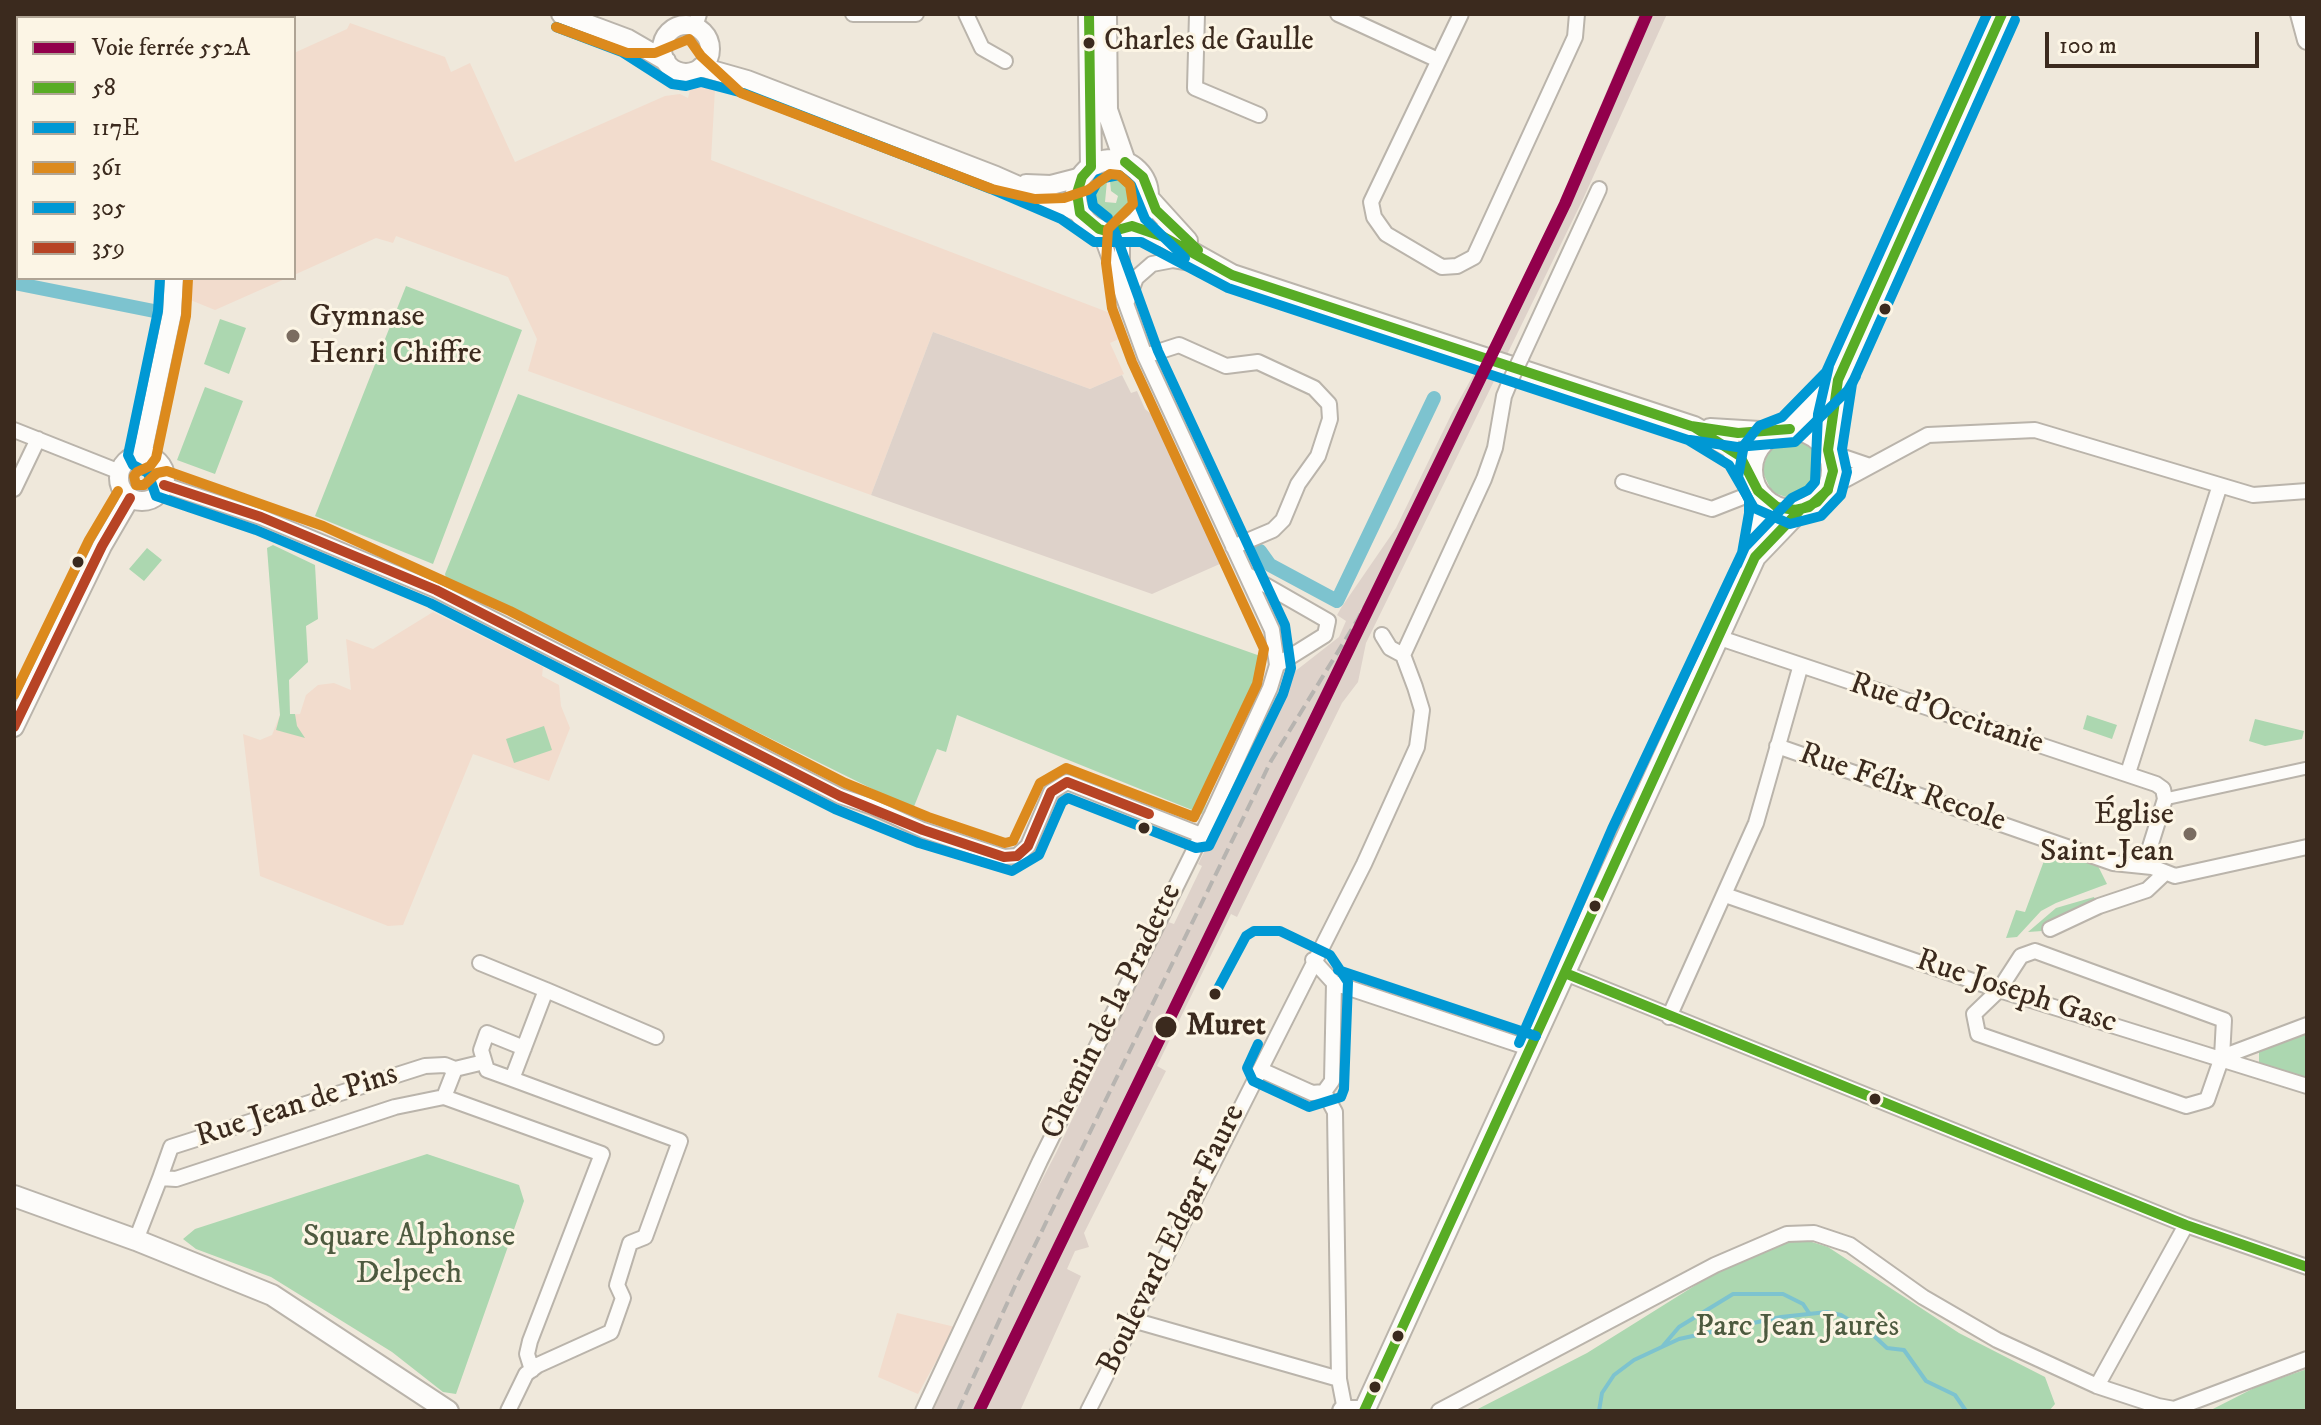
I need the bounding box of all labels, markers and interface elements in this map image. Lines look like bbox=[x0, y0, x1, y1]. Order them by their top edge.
legend bbox=[16, 16, 296, 280]
scale bar bbox=[2049, 16, 2263, 66]
place label: Charles de Gaulle bbox=[1104, 25, 1314, 61]
text: 100 m bbox=[2059, 31, 2117, 61]
text: Voie ferrée 552A bbox=[92, 33, 250, 63]
marker: Charles de Gaulle bbox=[1081, 35, 1097, 51]
text: 58 bbox=[92, 73, 116, 103]
text: 117E bbox=[92, 113, 139, 143]
text: 361 bbox=[92, 153, 122, 183]
text: 305 bbox=[92, 193, 126, 223]
text: 359 bbox=[92, 233, 125, 263]
place label: Gymnase Henri Chiffre bbox=[309, 299, 482, 374]
unlabelled marker bbox=[1877, 301, 1893, 317]
marker: Gymnase Henri Chiffre bbox=[284, 327, 302, 345]
unlabelled marker bbox=[70, 554, 86, 570]
street label: Rue d'Occitanie bbox=[1844, 666, 2048, 764]
street label: Rue Félix Recole bbox=[1794, 736, 2010, 842]
place label: Église Saint-Jean bbox=[2040, 797, 2174, 872]
unlabelled marker bbox=[1136, 820, 1152, 836]
marker: Église Saint-Jean bbox=[2181, 825, 2199, 843]
street label: Chemin de la Pradette bbox=[1034, 878, 1192, 1146]
unlabelled marker bbox=[1587, 898, 1603, 914]
street label: Rue Joseph Gasc bbox=[1911, 943, 2121, 1043]
unlabelled marker bbox=[1207, 986, 1223, 1002]
place label: Muret bbox=[1186, 1008, 1266, 1046]
marker: Muret bbox=[1153, 1014, 1179, 1040]
street label: Rue Jean de Pins bbox=[191, 1056, 403, 1158]
unlabelled marker bbox=[1867, 1091, 1883, 1107]
street label: Boulevard Edgar Faure bbox=[1091, 1099, 1255, 1381]
park label: Square Alphonse Delpech bbox=[303, 1219, 515, 1294]
park label: Parc Jean Jaurès bbox=[1695, 1309, 1899, 1347]
unlabelled marker bbox=[1390, 1328, 1406, 1344]
unlabelled marker bbox=[1367, 1379, 1383, 1395]

